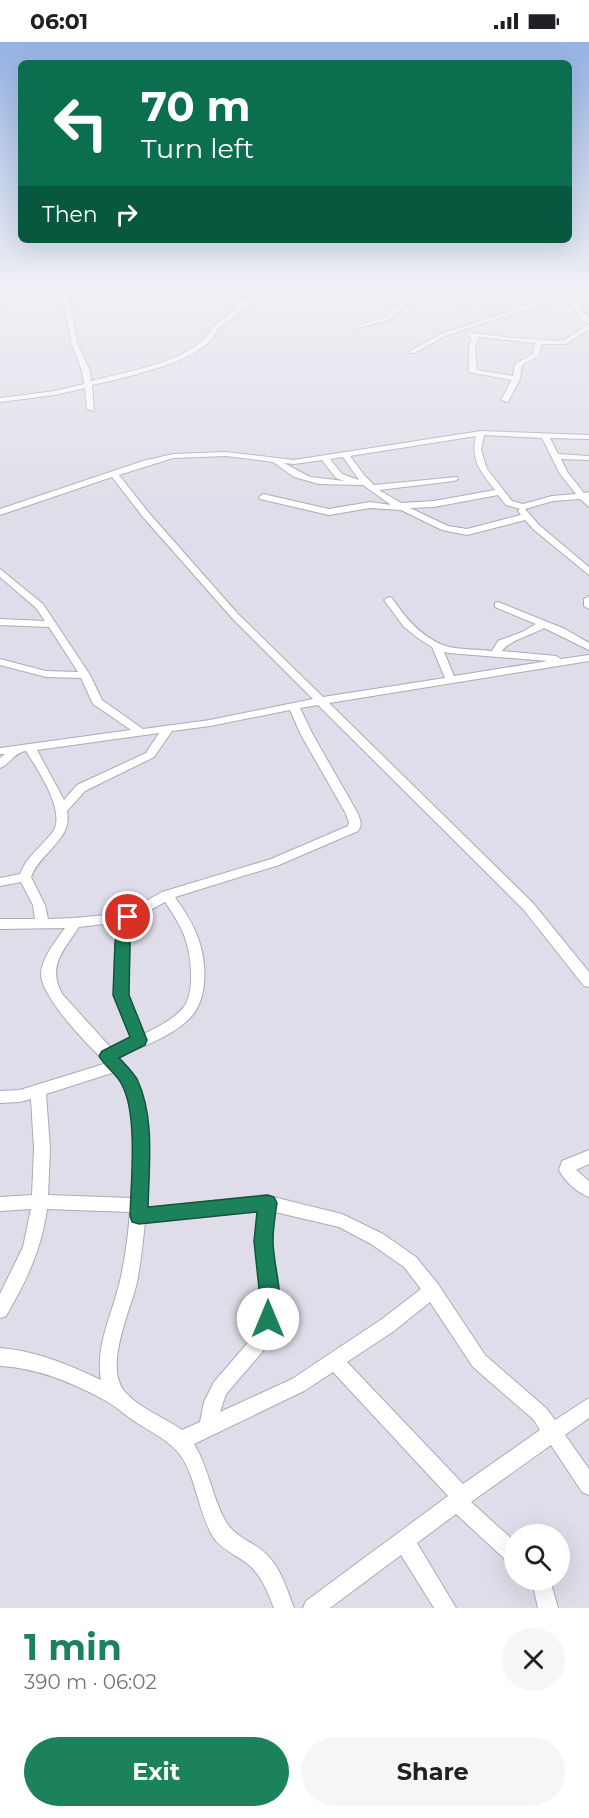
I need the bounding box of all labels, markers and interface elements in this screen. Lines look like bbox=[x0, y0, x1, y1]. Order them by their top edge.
text: 06:01 bbox=[30, 8, 88, 35]
text: 70 m bbox=[141, 80, 251, 132]
icon: left bbox=[42, 84, 120, 162]
text: Turn left bbox=[141, 132, 254, 165]
icon: right bbox=[110, 198, 143, 231]
text: Then bbox=[42, 201, 98, 228]
pin bbox=[102, 891, 153, 942]
icon: arrive bbox=[111, 900, 144, 933]
position arrow bbox=[236, 1287, 300, 1351]
map controls bbox=[504, 1524, 570, 1590]
button: search bbox=[504, 1524, 570, 1590]
text: 1 min bbox=[24, 1625, 122, 1669]
button: close bbox=[502, 1628, 565, 1691]
text: 390 m · 06:02 bbox=[24, 1670, 157, 1694]
button: Exit bbox=[24, 1737, 289, 1806]
button: Share bbox=[301, 1737, 565, 1806]

